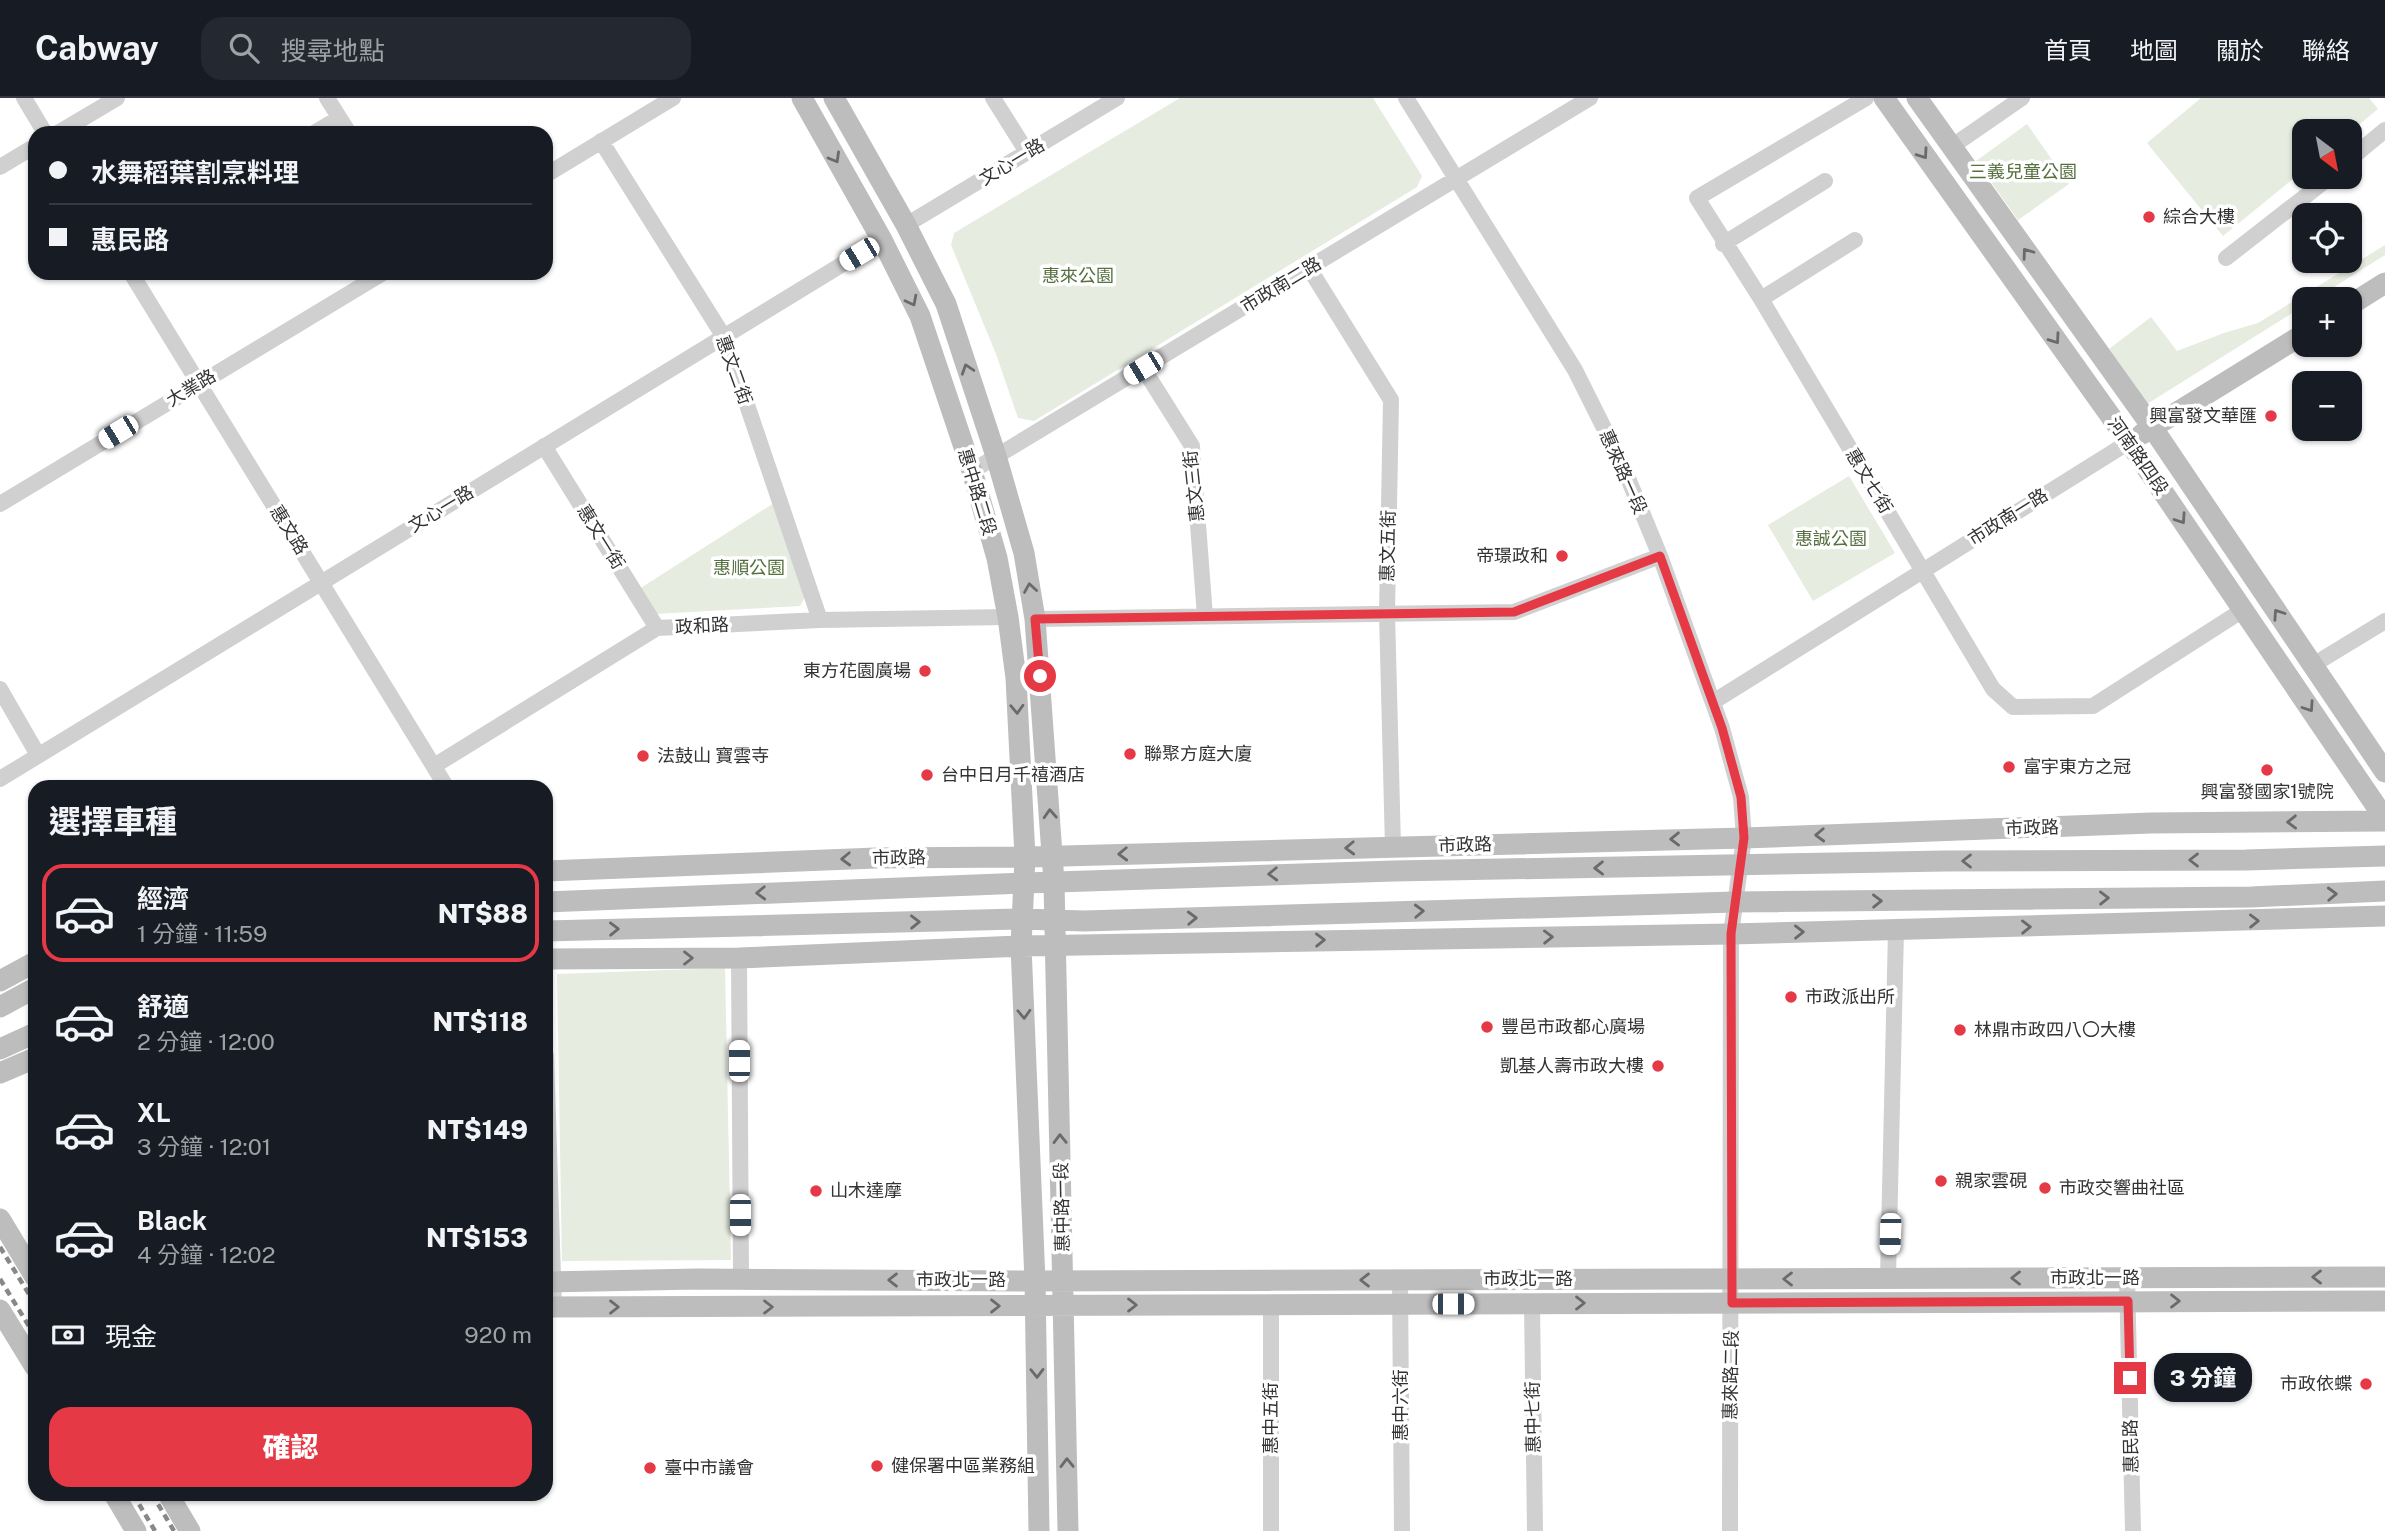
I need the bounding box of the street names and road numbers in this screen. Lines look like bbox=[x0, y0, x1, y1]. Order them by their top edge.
street label: 文心一路 bbox=[975, 134, 1048, 189]
street label: 市政南二路 bbox=[1237, 252, 1325, 317]
street label: 惠文二街 bbox=[712, 332, 757, 407]
street label: 大業路 bbox=[162, 365, 219, 410]
street label: 河南路四段 bbox=[2104, 413, 2173, 499]
street label: 惠來路一段 bbox=[1596, 426, 1651, 517]
street label: 惠文七街 bbox=[1842, 444, 1897, 517]
street label: 惠中路二段 bbox=[954, 446, 1001, 538]
street label: 惠文三街 bbox=[1179, 449, 1208, 523]
street label: 文心一路 bbox=[404, 481, 477, 536]
street label: 市政南一路 bbox=[1964, 484, 2051, 549]
street label: 惠文路 bbox=[266, 501, 313, 558]
street label: 惠文一街 bbox=[573, 501, 629, 573]
street label: 惠文五街 bbox=[1376, 510, 1399, 582]
street label: 政和路 bbox=[674, 614, 729, 637]
street label: 市政路 bbox=[2005, 816, 2059, 839]
street label: 市政路 bbox=[1438, 833, 1492, 856]
street label: 市政路 bbox=[872, 847, 926, 868]
street label: 惠中路一段 bbox=[1050, 1162, 1073, 1252]
street label: 市政北一路 bbox=[2050, 1267, 2140, 1288]
street label: 市政北一路 bbox=[1483, 1268, 1573, 1289]
street label: 市政北一路 bbox=[916, 1269, 1006, 1290]
street label: 惠來路二段 bbox=[1719, 1330, 1742, 1420]
street label: 惠中六街 bbox=[1390, 1369, 1411, 1441]
street label: 惠中七街 bbox=[1521, 1381, 1544, 1453]
street label: 惠中五街 bbox=[1260, 1382, 1281, 1454]
street label: 惠民路 bbox=[2120, 1419, 2141, 1473]

